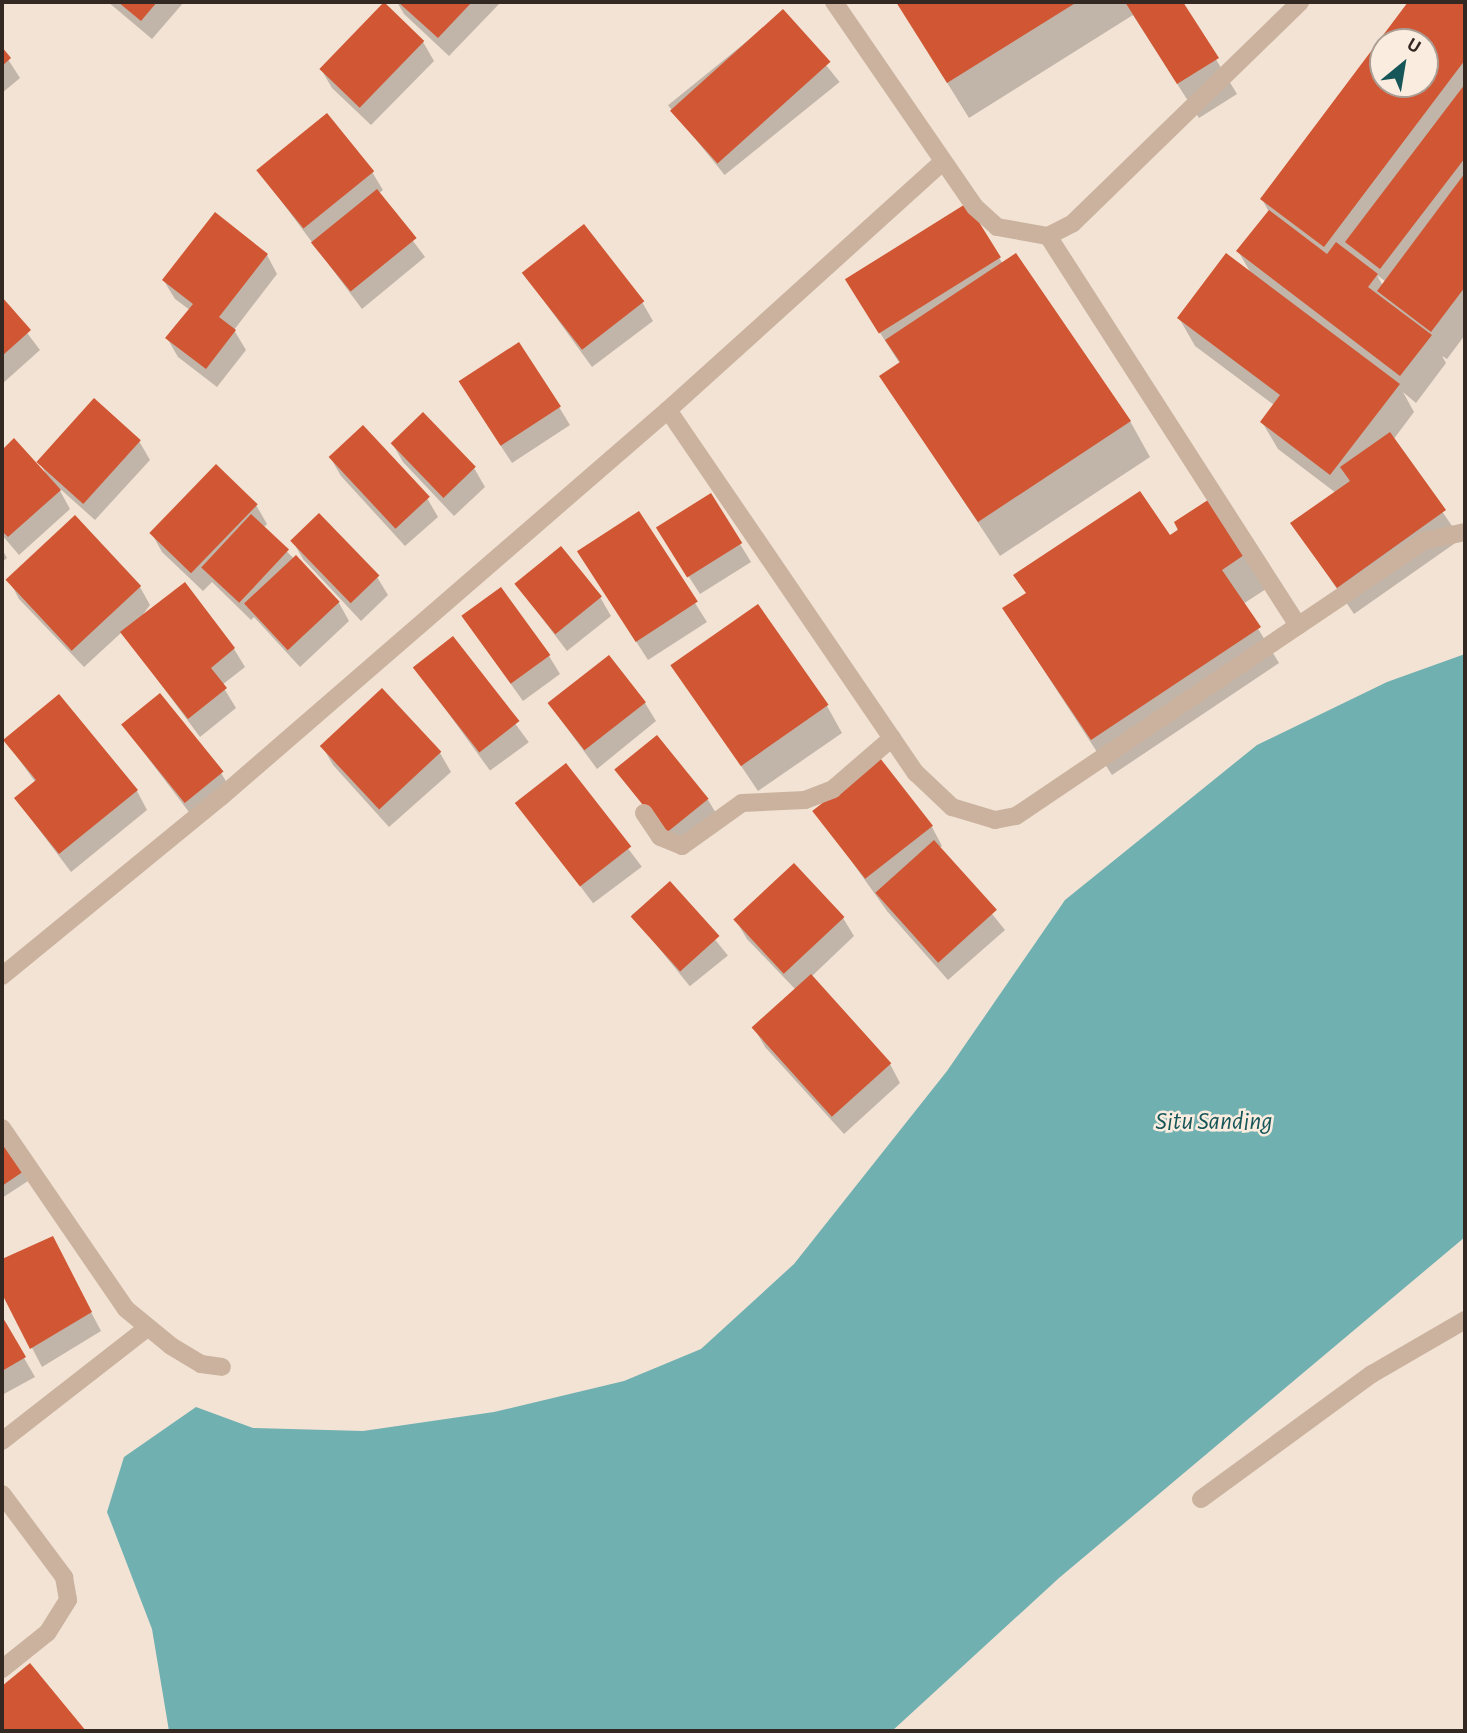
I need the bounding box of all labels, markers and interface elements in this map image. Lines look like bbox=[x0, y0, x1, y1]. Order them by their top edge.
north arrow bbox=[1369, 28, 1439, 98]
text: U bbox=[1404, 35, 1424, 57]
water label: Situ Sanding bbox=[1155, 1106, 1273, 1138]

